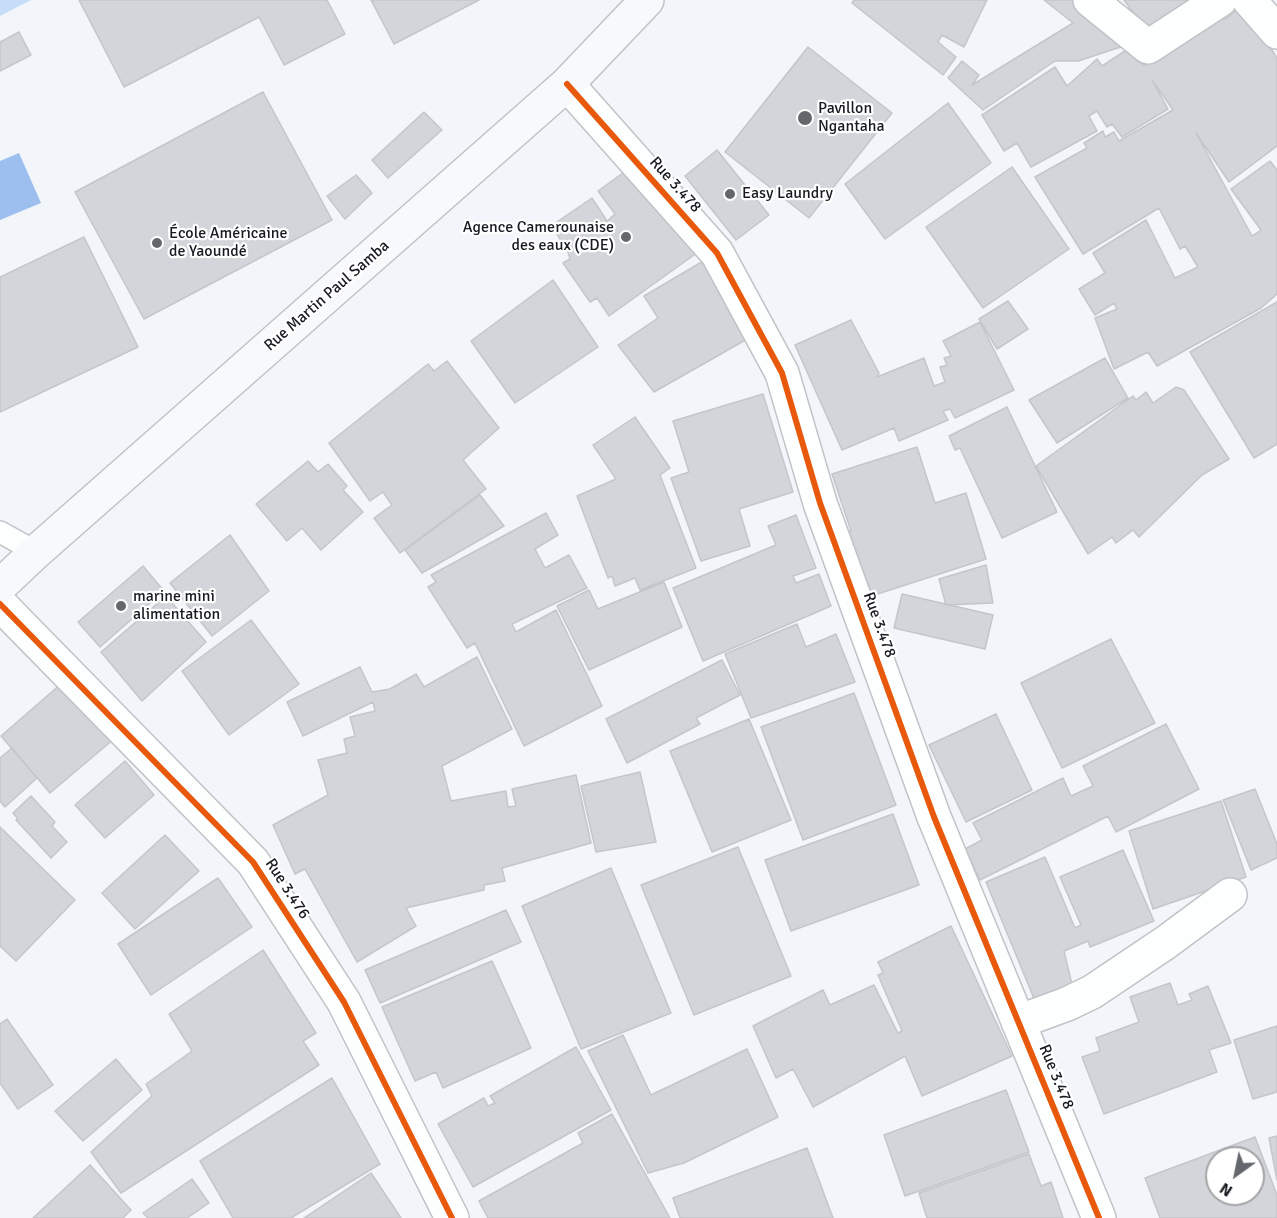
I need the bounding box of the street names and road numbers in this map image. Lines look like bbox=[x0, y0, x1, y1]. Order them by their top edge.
street label: Rue 3.478 bbox=[645, 153, 705, 217]
street label: Rue Martin Paul Samba bbox=[261, 237, 393, 355]
street label: Rue 3.478 bbox=[858, 590, 900, 660]
street label: Rue 3.476 bbox=[260, 855, 314, 923]
street label: Rue 3.478 bbox=[1034, 1042, 1078, 1112]

